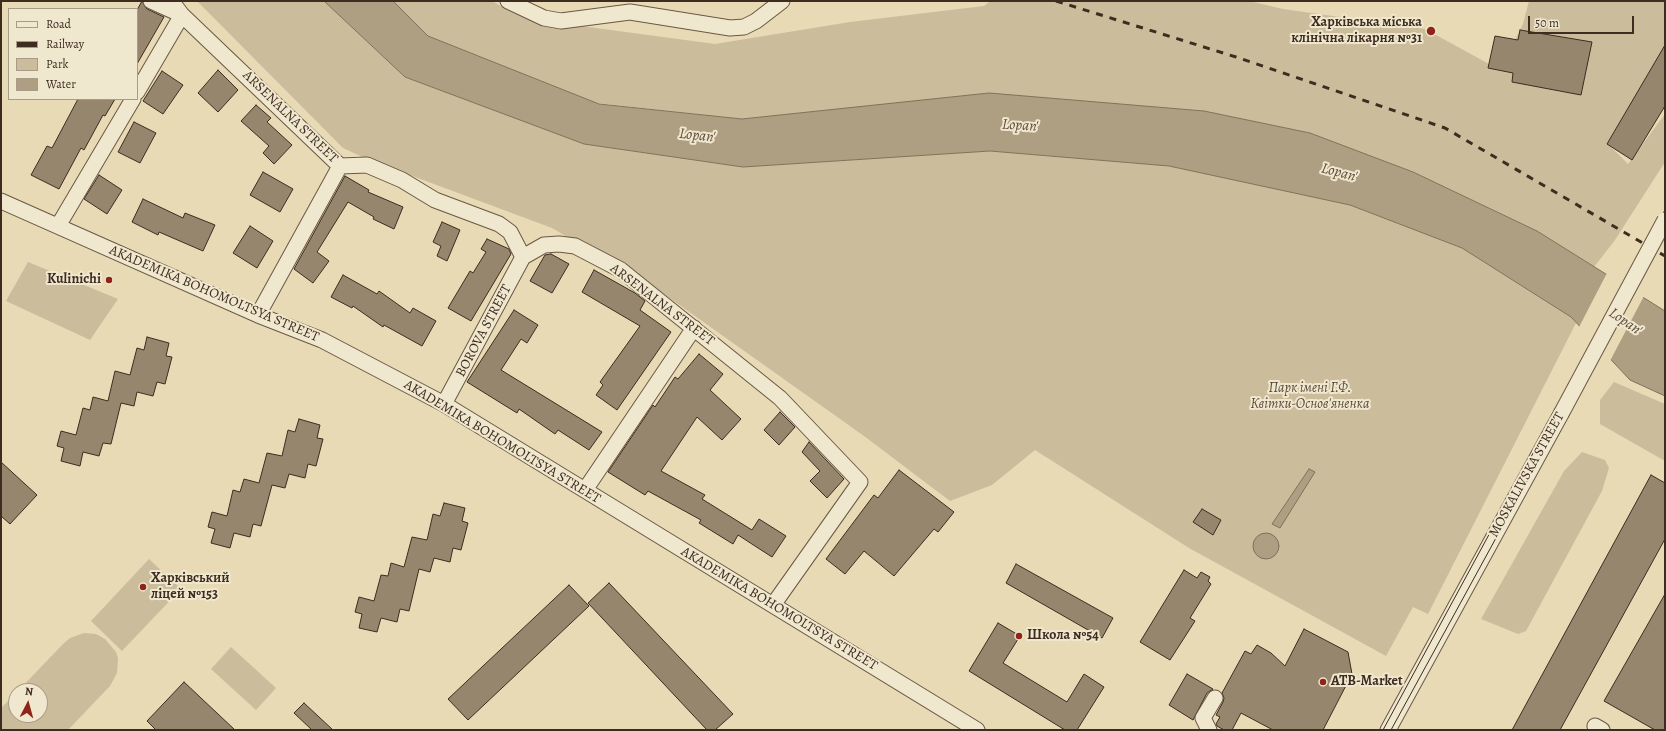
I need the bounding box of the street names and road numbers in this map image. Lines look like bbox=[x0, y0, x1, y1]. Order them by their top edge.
street label: ARSENALNA STREET bbox=[239, 67, 341, 167]
street label: AKADEMIKA BOHOMOLTSYA STREET bbox=[106, 242, 322, 346]
street label: ARSENALNA STREET bbox=[607, 260, 717, 350]
street label: BOROVA STREET bbox=[453, 282, 515, 380]
street label: AKADEMIKA BOHOMOLTSYA STREET bbox=[401, 376, 603, 508]
street label: MOSKALIVSKA STREET bbox=[1486, 409, 1568, 541]
street label: AKADEMIKA BOHOMOLTSYA STREET bbox=[678, 543, 880, 675]

